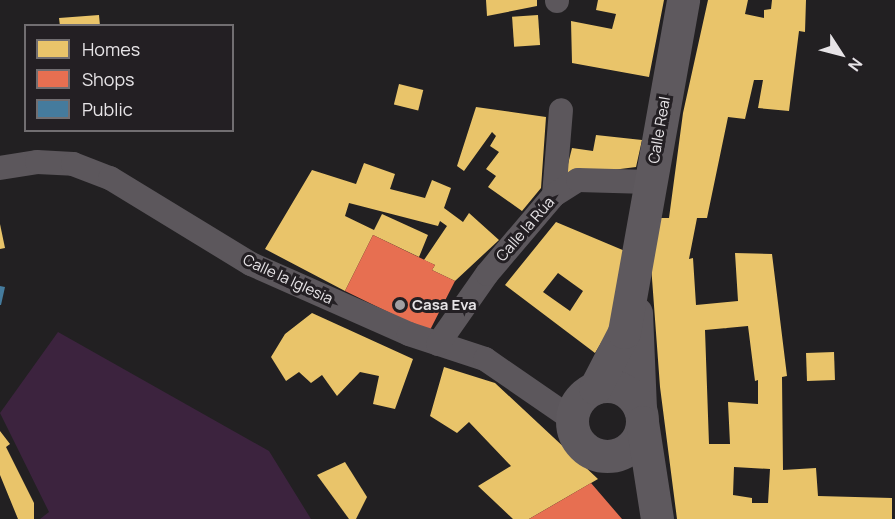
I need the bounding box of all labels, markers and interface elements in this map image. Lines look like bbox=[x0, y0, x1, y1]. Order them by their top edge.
legend bbox=[24, 24, 234, 132]
north arrow bbox=[811, 24, 871, 84]
text: Homes bbox=[82, 37, 140, 61]
text: N bbox=[843, 53, 868, 76]
text: Shops bbox=[82, 67, 134, 91]
street label: Calle Real bbox=[644, 95, 674, 165]
text: Public bbox=[82, 97, 133, 121]
street label: Calle la Rúa bbox=[492, 193, 558, 265]
street label: Calle la Iglesia bbox=[240, 250, 336, 308]
place label: Casa Eva bbox=[412, 296, 477, 314]
marker: Casa Eva bbox=[393, 298, 407, 312]

